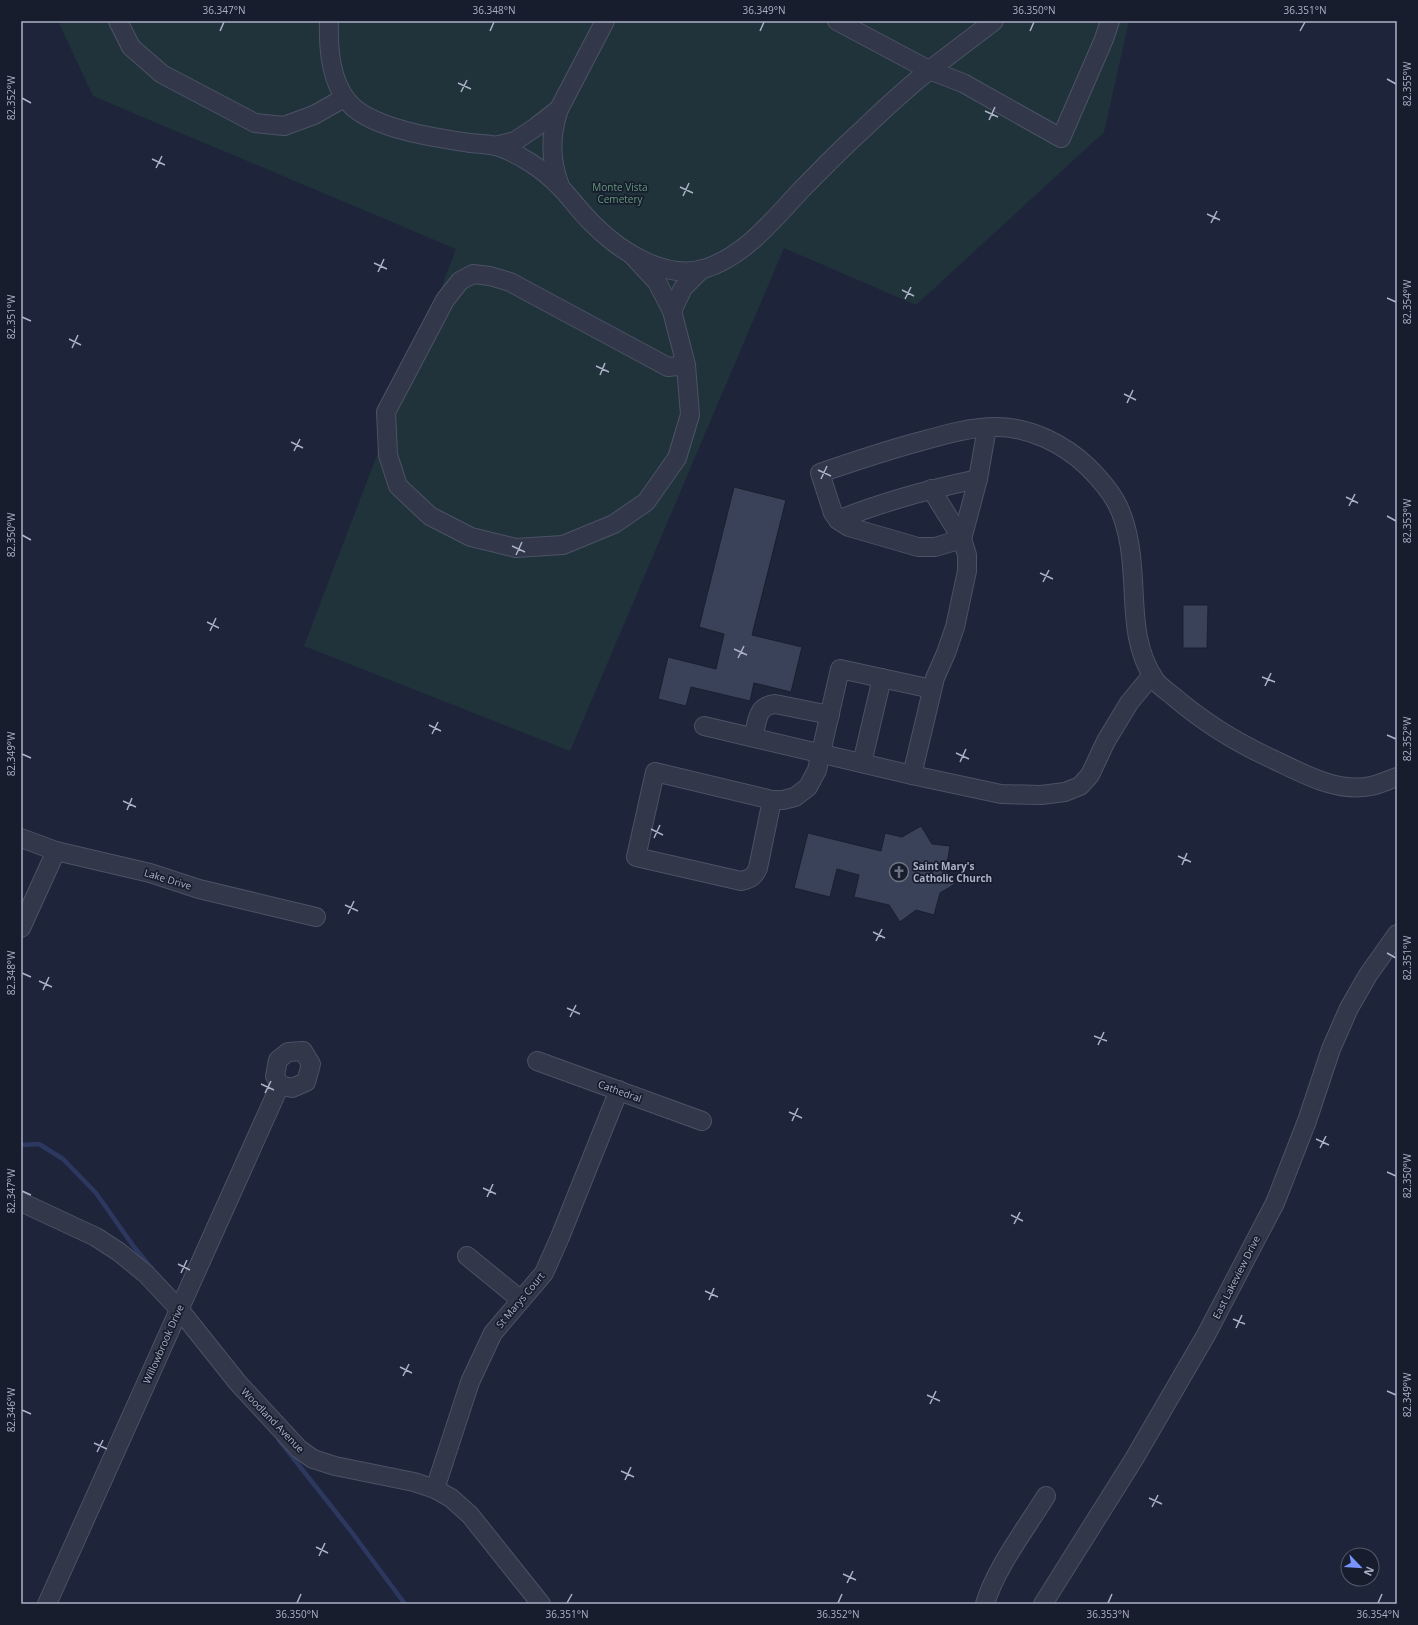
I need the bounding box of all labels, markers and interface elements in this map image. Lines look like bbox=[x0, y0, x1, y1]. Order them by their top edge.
text: 36.347°N bbox=[202, 3, 246, 17]
text: 36.348°N bbox=[472, 3, 516, 17]
text: 36.349°N bbox=[742, 3, 786, 17]
text: 36.350°N bbox=[1012, 3, 1056, 17]
text: 36.351°N bbox=[1283, 3, 1327, 17]
text: 82.355°W bbox=[1400, 61, 1414, 106]
text: 82.352°W bbox=[4, 75, 18, 120]
park label: Monte Vista Cemetery bbox=[592, 180, 648, 206]
text: 82.354°W bbox=[1400, 279, 1414, 324]
text: 82.351°W bbox=[4, 294, 18, 339]
text: 82.353°W bbox=[1400, 498, 1414, 543]
text: 82.350°W bbox=[4, 512, 18, 557]
text: 82.352°W bbox=[1400, 716, 1414, 761]
text: 82.349°W bbox=[4, 731, 18, 776]
place label: Saint Mary's Catholic Church bbox=[913, 859, 992, 885]
church icon: Saint Mary's Catholic Church bbox=[888, 861, 910, 883]
street label: Lake Drive bbox=[143, 865, 194, 893]
text: 82.351°W bbox=[1400, 935, 1414, 980]
text: 82.348°W bbox=[4, 950, 18, 995]
street label: Cathedral bbox=[596, 1077, 644, 1105]
text: 82.350°W bbox=[1400, 1153, 1414, 1198]
text: 82.347°W bbox=[4, 1168, 18, 1213]
street label: East Lakeview Drive bbox=[1209, 1233, 1263, 1321]
street label: St Marys Court bbox=[493, 1269, 548, 1331]
street label: Willowbrook Drive bbox=[139, 1302, 187, 1386]
text: 82.349°W bbox=[1400, 1372, 1414, 1417]
street label: Woodland Avenue bbox=[238, 1385, 308, 1456]
text: 82.346°W bbox=[4, 1387, 18, 1432]
north arrow bbox=[1340, 1547, 1380, 1587]
text: N bbox=[1361, 1564, 1378, 1579]
text: 36.350°N bbox=[275, 1607, 319, 1621]
text: 36.351°N bbox=[545, 1607, 589, 1621]
text: 36.352°N bbox=[816, 1607, 860, 1621]
text: 36.353°N bbox=[1086, 1607, 1130, 1621]
text: 36.354°N bbox=[1356, 1607, 1400, 1621]

